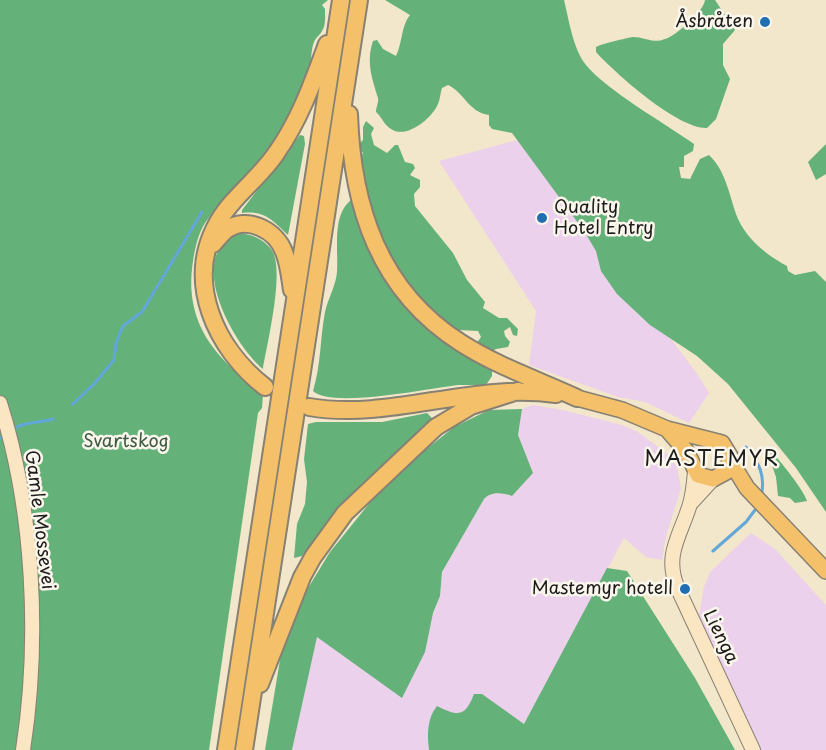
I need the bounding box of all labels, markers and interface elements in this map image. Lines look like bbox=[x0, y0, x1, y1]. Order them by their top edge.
place label: Åsbråten bbox=[676, 11, 753, 33]
marker: Åsbråten bbox=[758, 15, 772, 29]
place label: Quality Hotel Entry bbox=[554, 197, 654, 240]
marker: Quality Hotel Entry bbox=[535, 211, 549, 225]
park label: Svartskog bbox=[83, 431, 169, 453]
district label: MASTEMYR bbox=[644, 447, 780, 473]
street label: Gamle Mossevei bbox=[20, 449, 58, 591]
place label: Mastemyr hotell bbox=[532, 578, 673, 600]
marker: Mastemyr hotell bbox=[678, 582, 692, 596]
street label: Lienga bbox=[698, 607, 742, 667]

